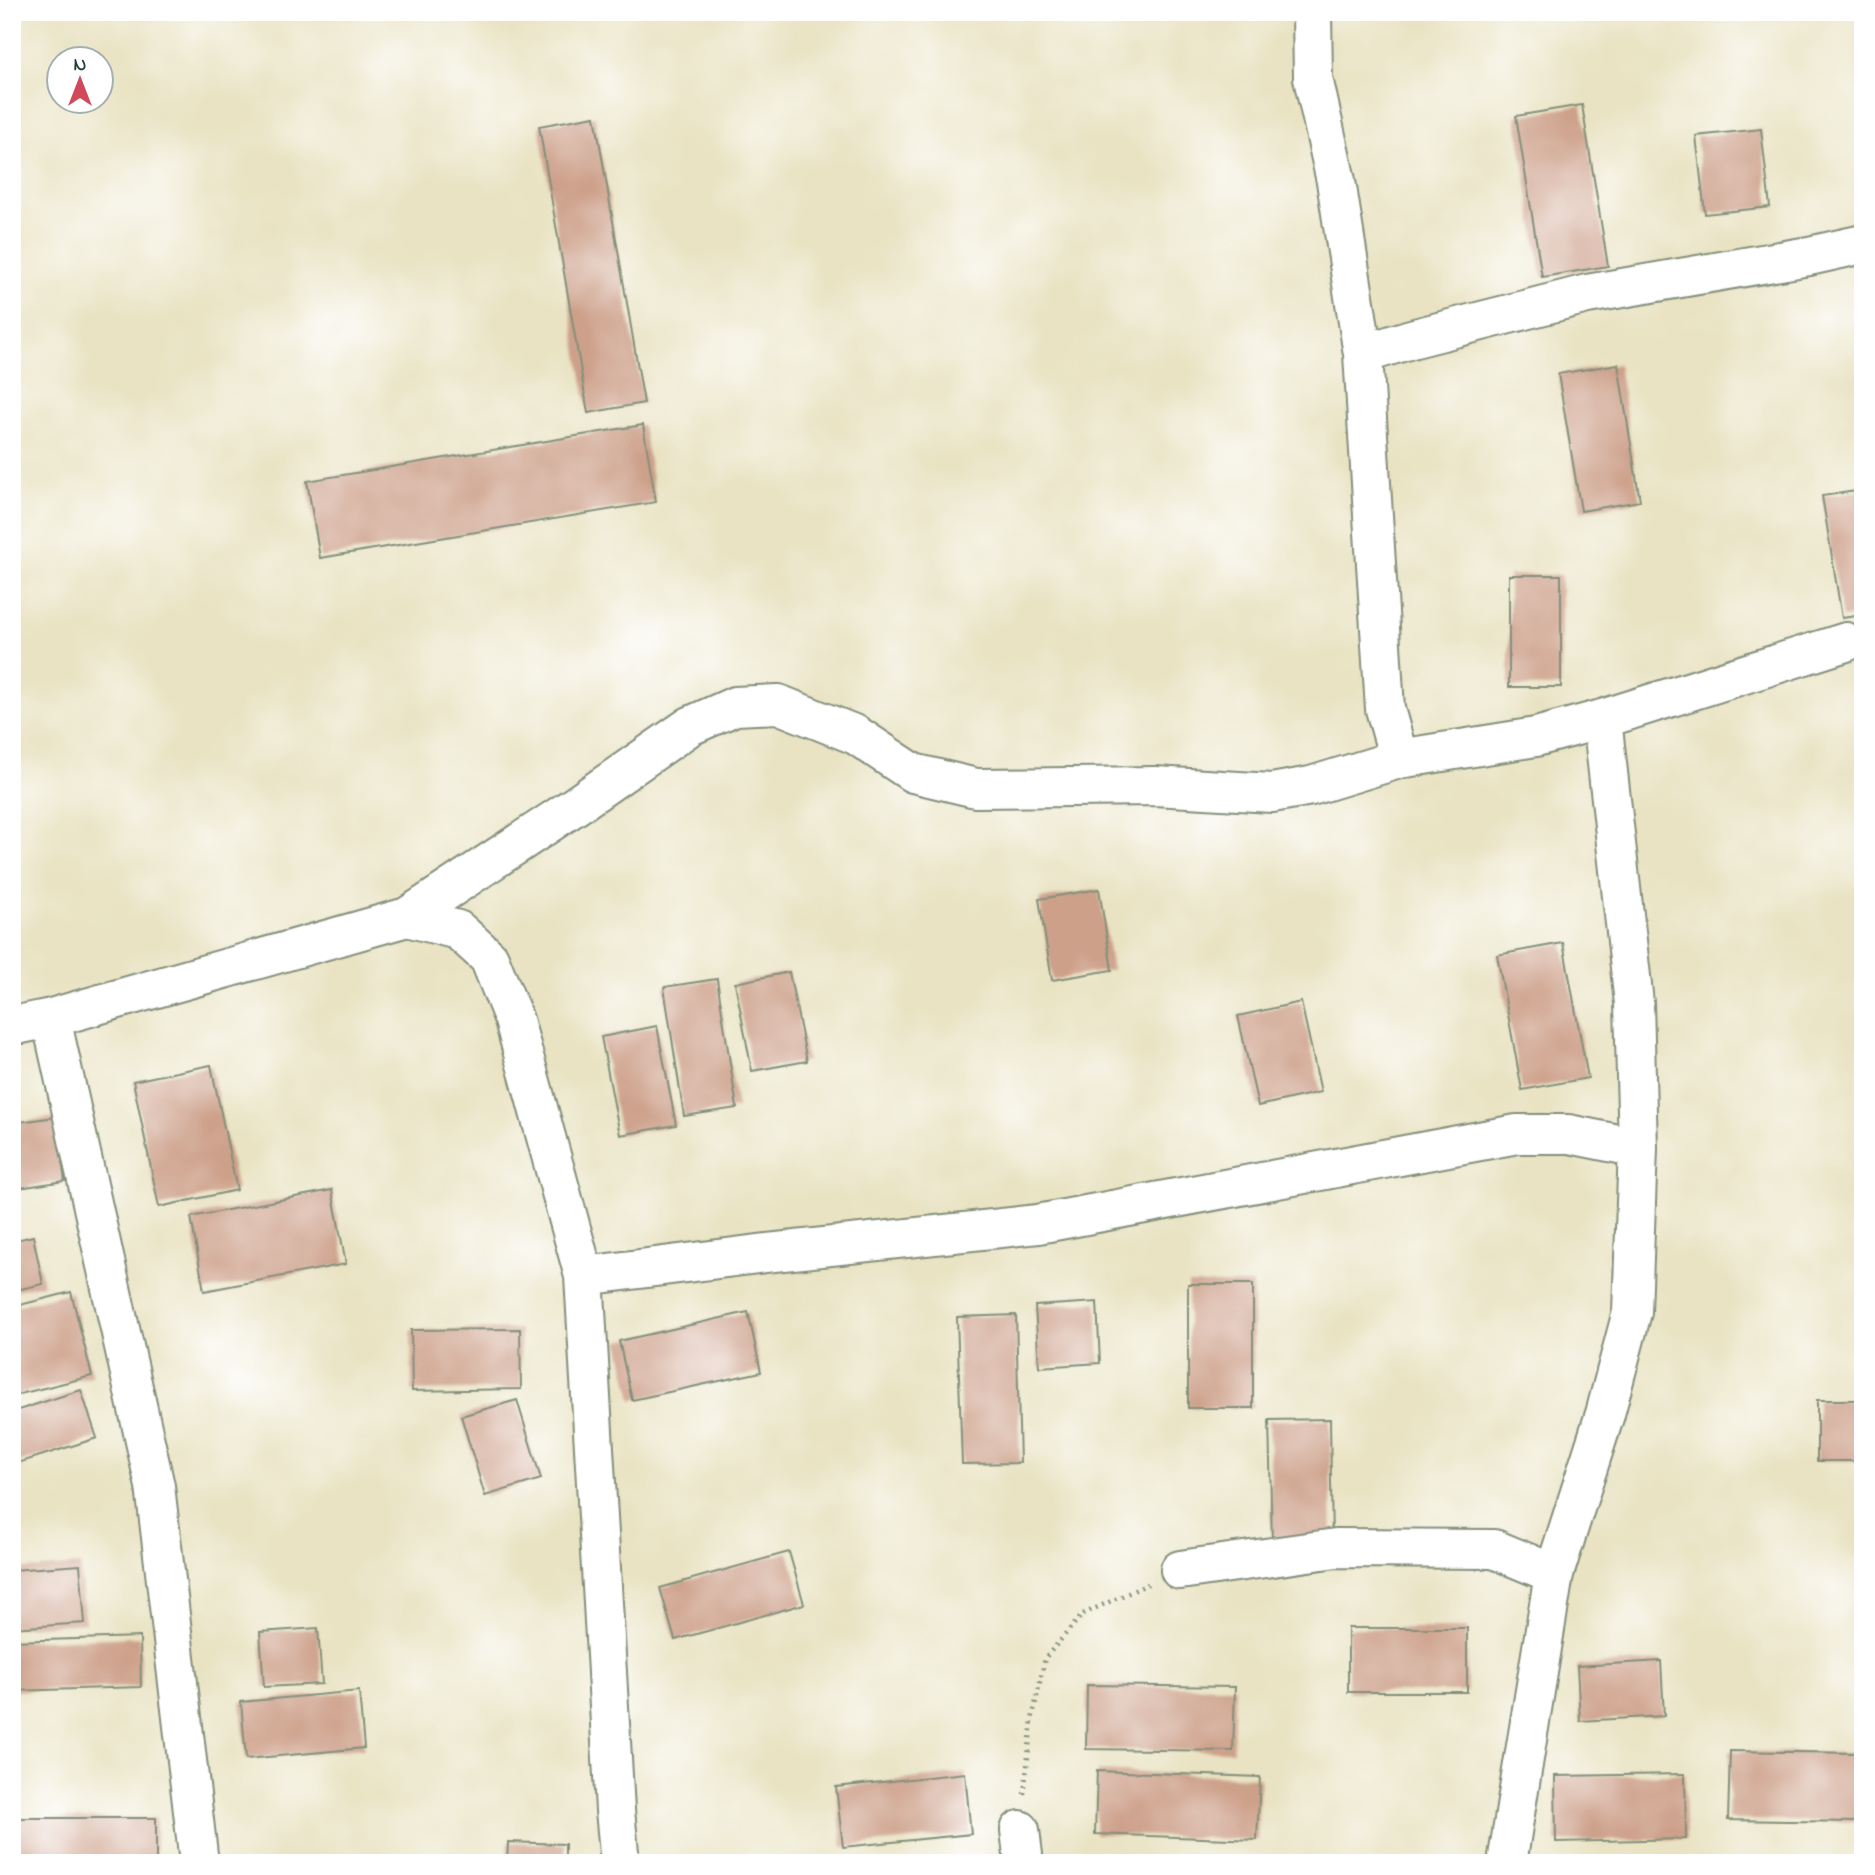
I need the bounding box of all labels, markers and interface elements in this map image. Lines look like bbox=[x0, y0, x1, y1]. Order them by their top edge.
north arrow bbox=[46, 46, 116, 116]
text: N bbox=[74, 52, 87, 79]

